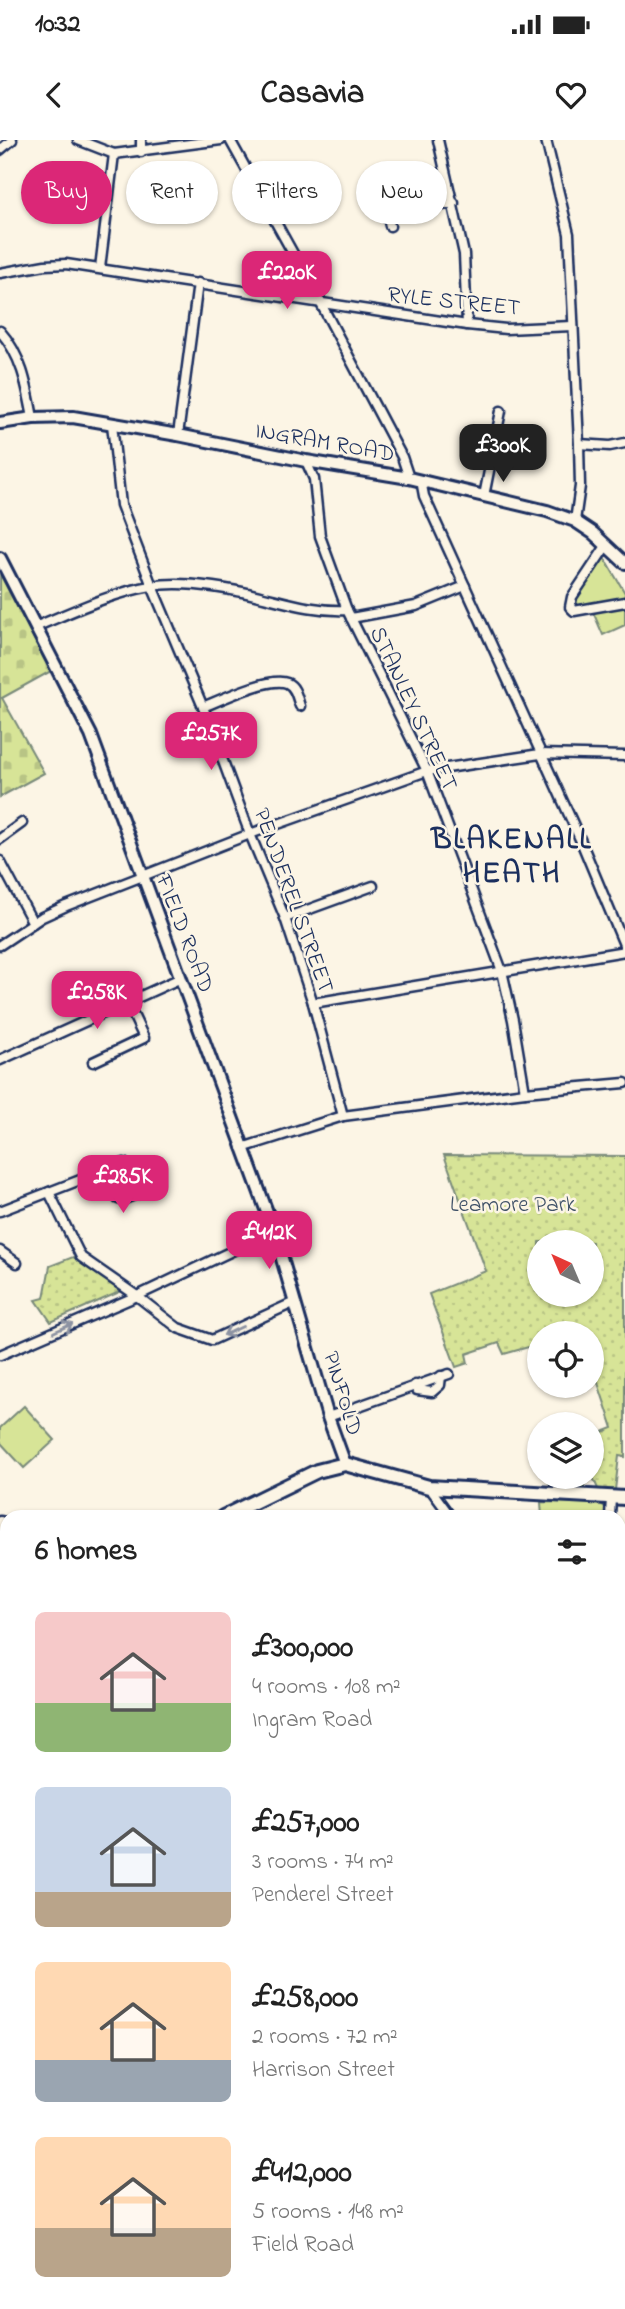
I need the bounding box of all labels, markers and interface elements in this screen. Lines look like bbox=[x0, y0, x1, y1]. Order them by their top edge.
text: 10:32 bbox=[35, 6, 80, 44]
text: Casavia bbox=[261, 71, 364, 118]
icon: back bbox=[35, 76, 73, 114]
icon: heart bbox=[552, 76, 590, 114]
chip: Buy bbox=[21, 161, 112, 224]
chip: Rent bbox=[126, 161, 218, 224]
chip: Filters bbox=[232, 161, 342, 224]
chip: New bbox=[356, 161, 447, 224]
pin: £220K bbox=[238, 251, 336, 311]
text: £220K bbox=[258, 257, 316, 290]
street label: RYLE STREET bbox=[386, 279, 522, 326]
street label: INGRAM ROAD bbox=[252, 415, 397, 472]
pin: £300K bbox=[454, 424, 552, 484]
text: £300K bbox=[475, 430, 531, 463]
street label: STANLEY STREET bbox=[360, 621, 465, 797]
pin: £257K bbox=[162, 712, 260, 772]
text: £257K bbox=[181, 718, 241, 751]
street label: PENDEREL STREET bbox=[244, 804, 341, 998]
district label: BLAKENALL HEATH bbox=[429, 819, 593, 897]
street label: FIELD ROAD bbox=[146, 869, 221, 998]
pin: £258K bbox=[48, 972, 146, 1031]
text: £258K bbox=[68, 977, 126, 1010]
pin: £285K bbox=[74, 1156, 172, 1215]
text: £285K bbox=[94, 1161, 152, 1194]
park label: Leamore Park bbox=[450, 1189, 577, 1222]
pin: £412K bbox=[220, 1212, 318, 1271]
text: £412K bbox=[242, 1217, 296, 1250]
north arrow bbox=[527, 1230, 604, 1307]
map controls bbox=[527, 1230, 604, 1489]
one-way arrow bbox=[51, 1321, 73, 1334]
button: locate bbox=[527, 1321, 604, 1398]
one-way arrow bbox=[223, 1325, 244, 1339]
street label: PINFOLD bbox=[313, 1348, 370, 1440]
button: layers bbox=[527, 1412, 604, 1489]
text: 6 homes bbox=[35, 1530, 138, 1574]
icon: filters bbox=[553, 1533, 591, 1571]
text: £300,000 bbox=[252, 1627, 353, 1671]
icon: home bbox=[91, 1640, 175, 1724]
text: 4 rooms · 108 m² bbox=[252, 1671, 401, 1704]
text: Ingram Road bbox=[252, 1704, 372, 1737]
text: £257,000 bbox=[252, 1802, 359, 1846]
icon: home bbox=[91, 1815, 175, 1899]
text: 3 rooms · 74 m² bbox=[252, 1846, 394, 1879]
text: Penderel Street bbox=[252, 1879, 394, 1912]
text: £258,000 bbox=[252, 1977, 358, 2021]
icon: home bbox=[91, 1990, 175, 2074]
text: 2 rooms · 72 m² bbox=[252, 2021, 398, 2054]
text: Harrison Street bbox=[252, 2054, 395, 2087]
text: £412,000 bbox=[252, 2152, 352, 2196]
icon: home bbox=[91, 2165, 175, 2249]
text: 5 rooms · 148 m² bbox=[252, 2196, 404, 2229]
text: Field Road bbox=[252, 2229, 354, 2262]

